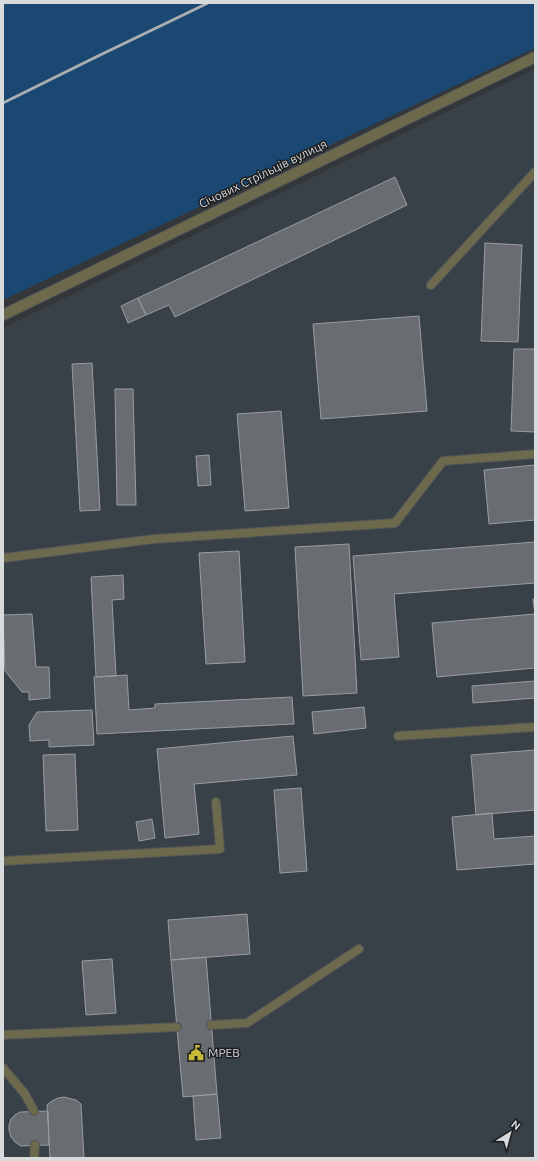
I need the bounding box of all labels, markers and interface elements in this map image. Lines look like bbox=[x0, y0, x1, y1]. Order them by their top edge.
street label: Січових Стрільців вулиця bbox=[197, 137, 329, 210]
public building icon: МРЕВ bbox=[187, 1044, 205, 1062]
place label: МРЕВ bbox=[208, 1046, 240, 1059]
north arrow bbox=[490, 1113, 530, 1153]
text: N bbox=[509, 1118, 523, 1132]

